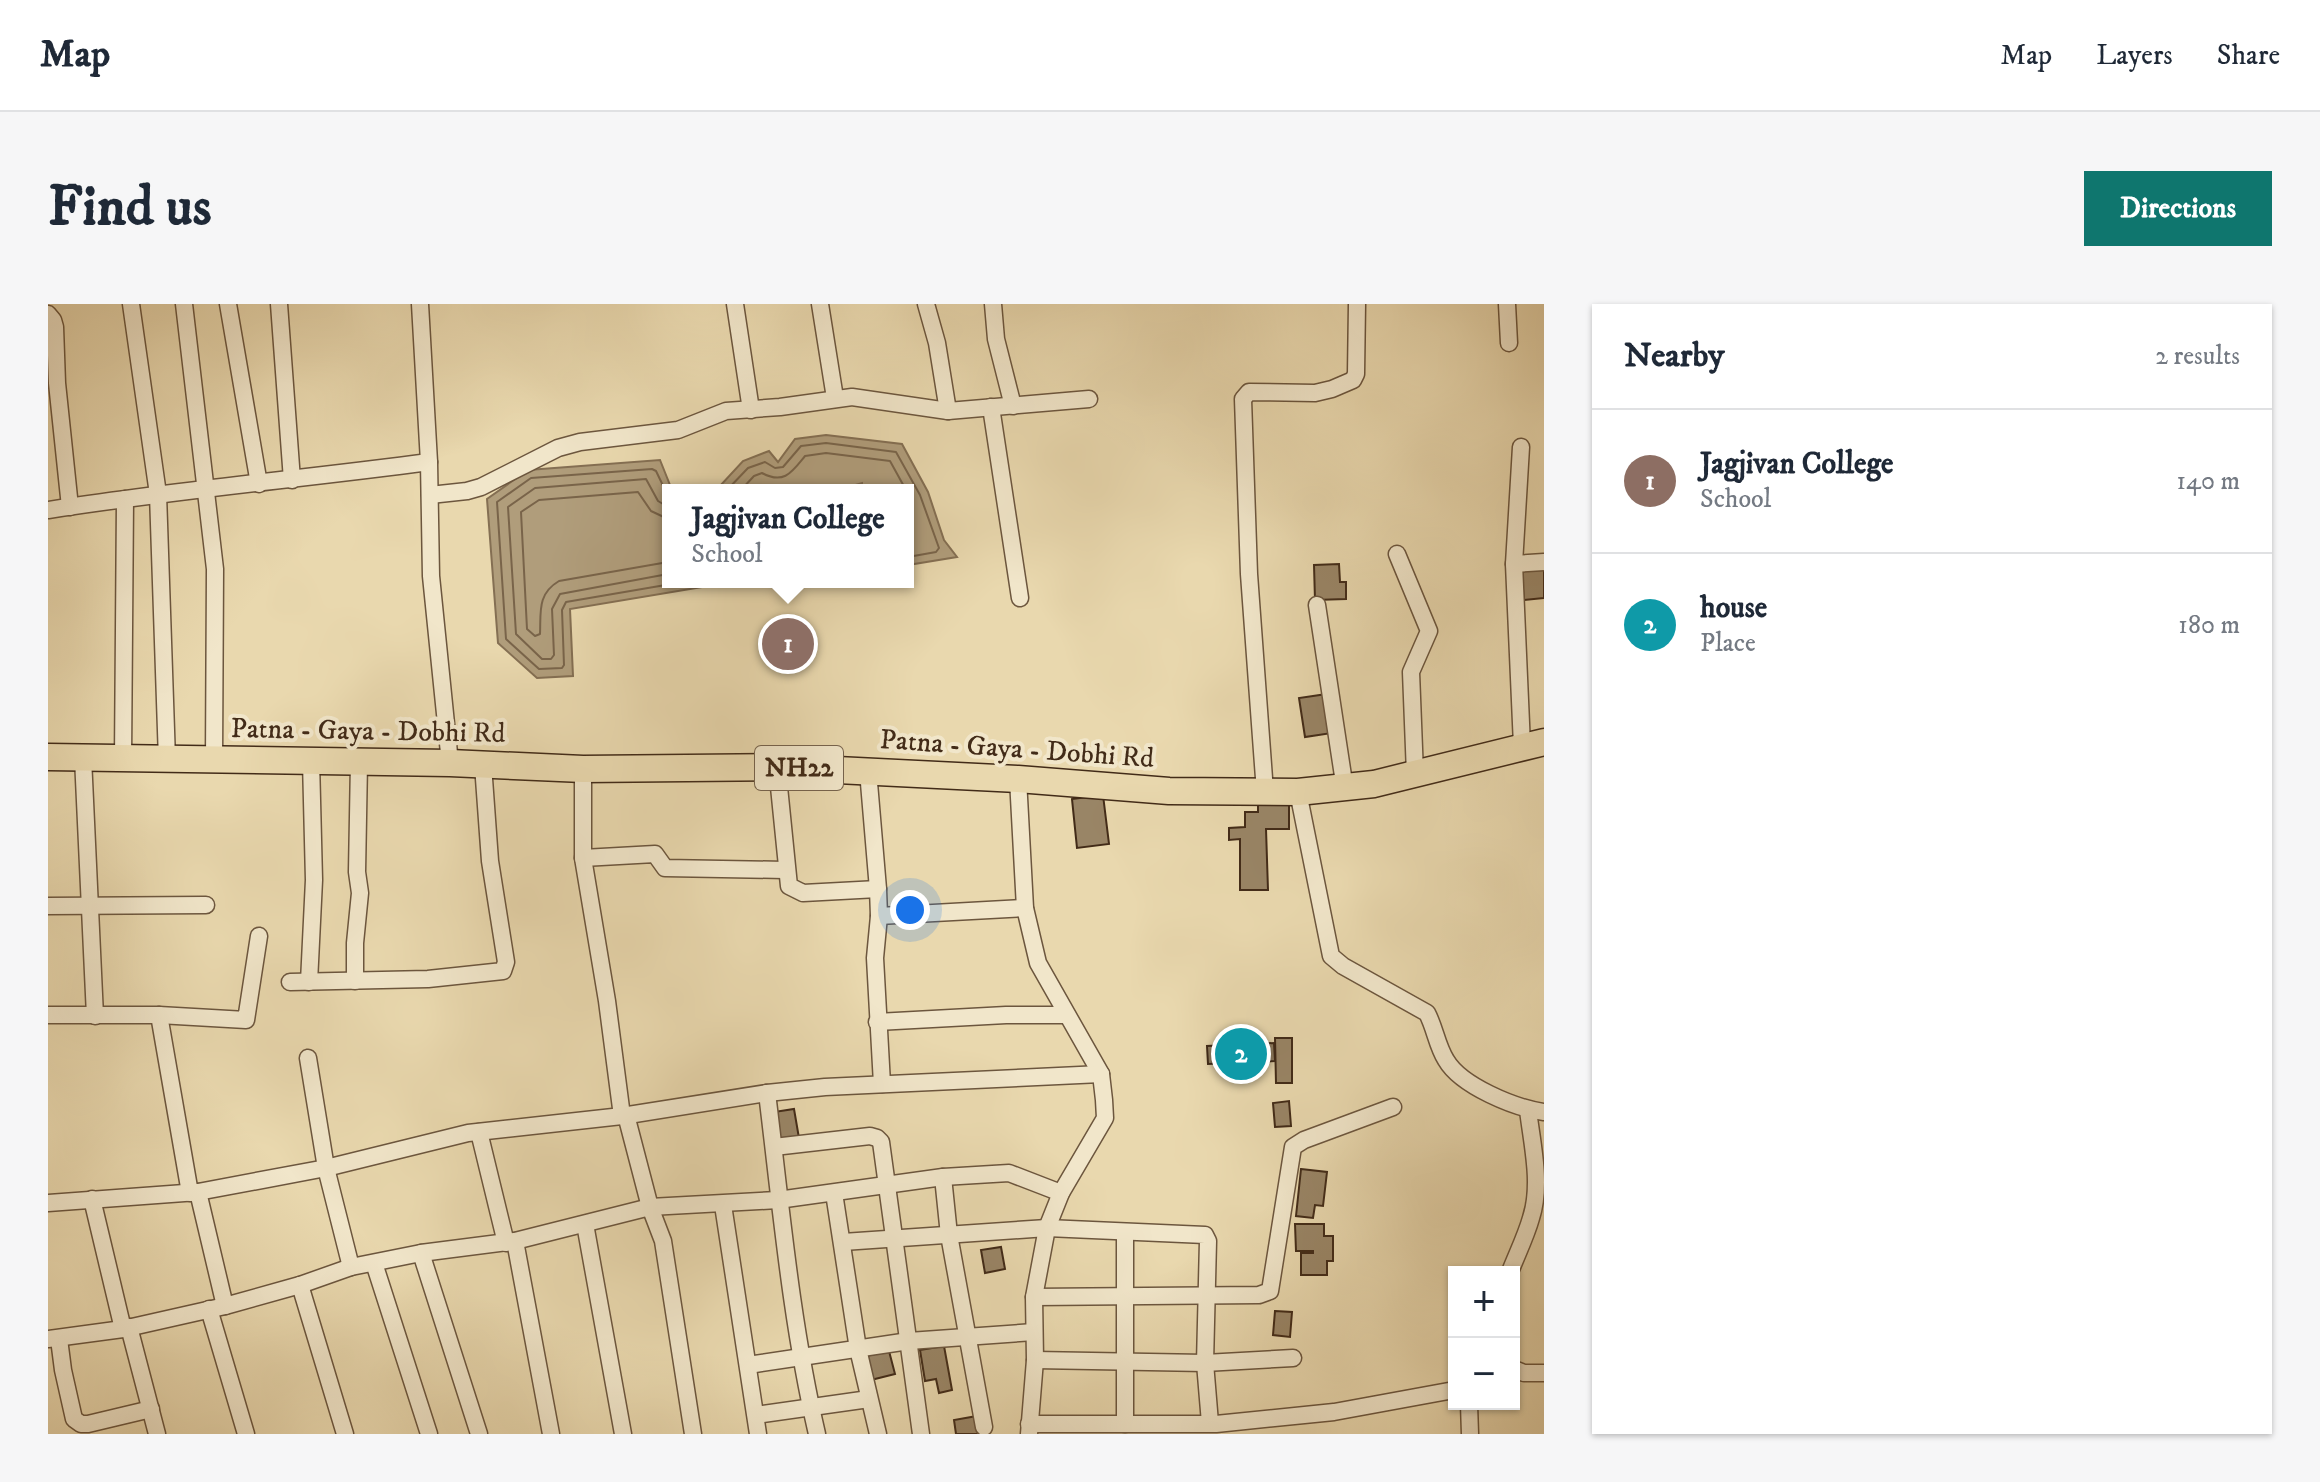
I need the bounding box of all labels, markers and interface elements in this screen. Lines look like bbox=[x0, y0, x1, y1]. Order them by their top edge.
text: Map bbox=[40, 31, 110, 79]
text: Map bbox=[2001, 38, 2052, 73]
text: Layers bbox=[2096, 38, 2173, 73]
text: Share bbox=[2217, 38, 2280, 73]
button: Directions bbox=[2084, 171, 2272, 246]
text: Find us bbox=[48, 173, 212, 243]
text: Nearby bbox=[1624, 335, 1725, 377]
text: 2 results bbox=[2155, 340, 2240, 373]
text: Jagjivan College bbox=[1700, 446, 1893, 483]
text: 1 bbox=[1645, 465, 1655, 498]
text: 140 m bbox=[2176, 465, 2240, 498]
text: School bbox=[1700, 483, 1771, 516]
popup bbox=[662, 484, 914, 588]
text: Jagjivan College bbox=[691, 501, 885, 538]
text: School bbox=[691, 538, 763, 571]
text: house bbox=[1700, 590, 1767, 627]
text: 2 bbox=[1644, 609, 1656, 642]
text: 180 m bbox=[2178, 609, 2240, 642]
pin: 1 bbox=[762, 614, 814, 674]
text: Place bbox=[1700, 627, 1756, 660]
street label: Patna - Gaya - Dobhi Rd bbox=[230, 711, 506, 751]
street label: Patna - Gaya - Dobhi Rd bbox=[879, 722, 1155, 776]
road number: NH22 bbox=[755, 746, 843, 790]
your location bbox=[890, 890, 930, 930]
pin: 2 bbox=[1215, 1024, 1267, 1084]
map controls bbox=[1448, 1266, 1520, 1410]
button: + bbox=[1448, 1266, 1520, 1338]
button: − bbox=[1448, 1338, 1520, 1410]

